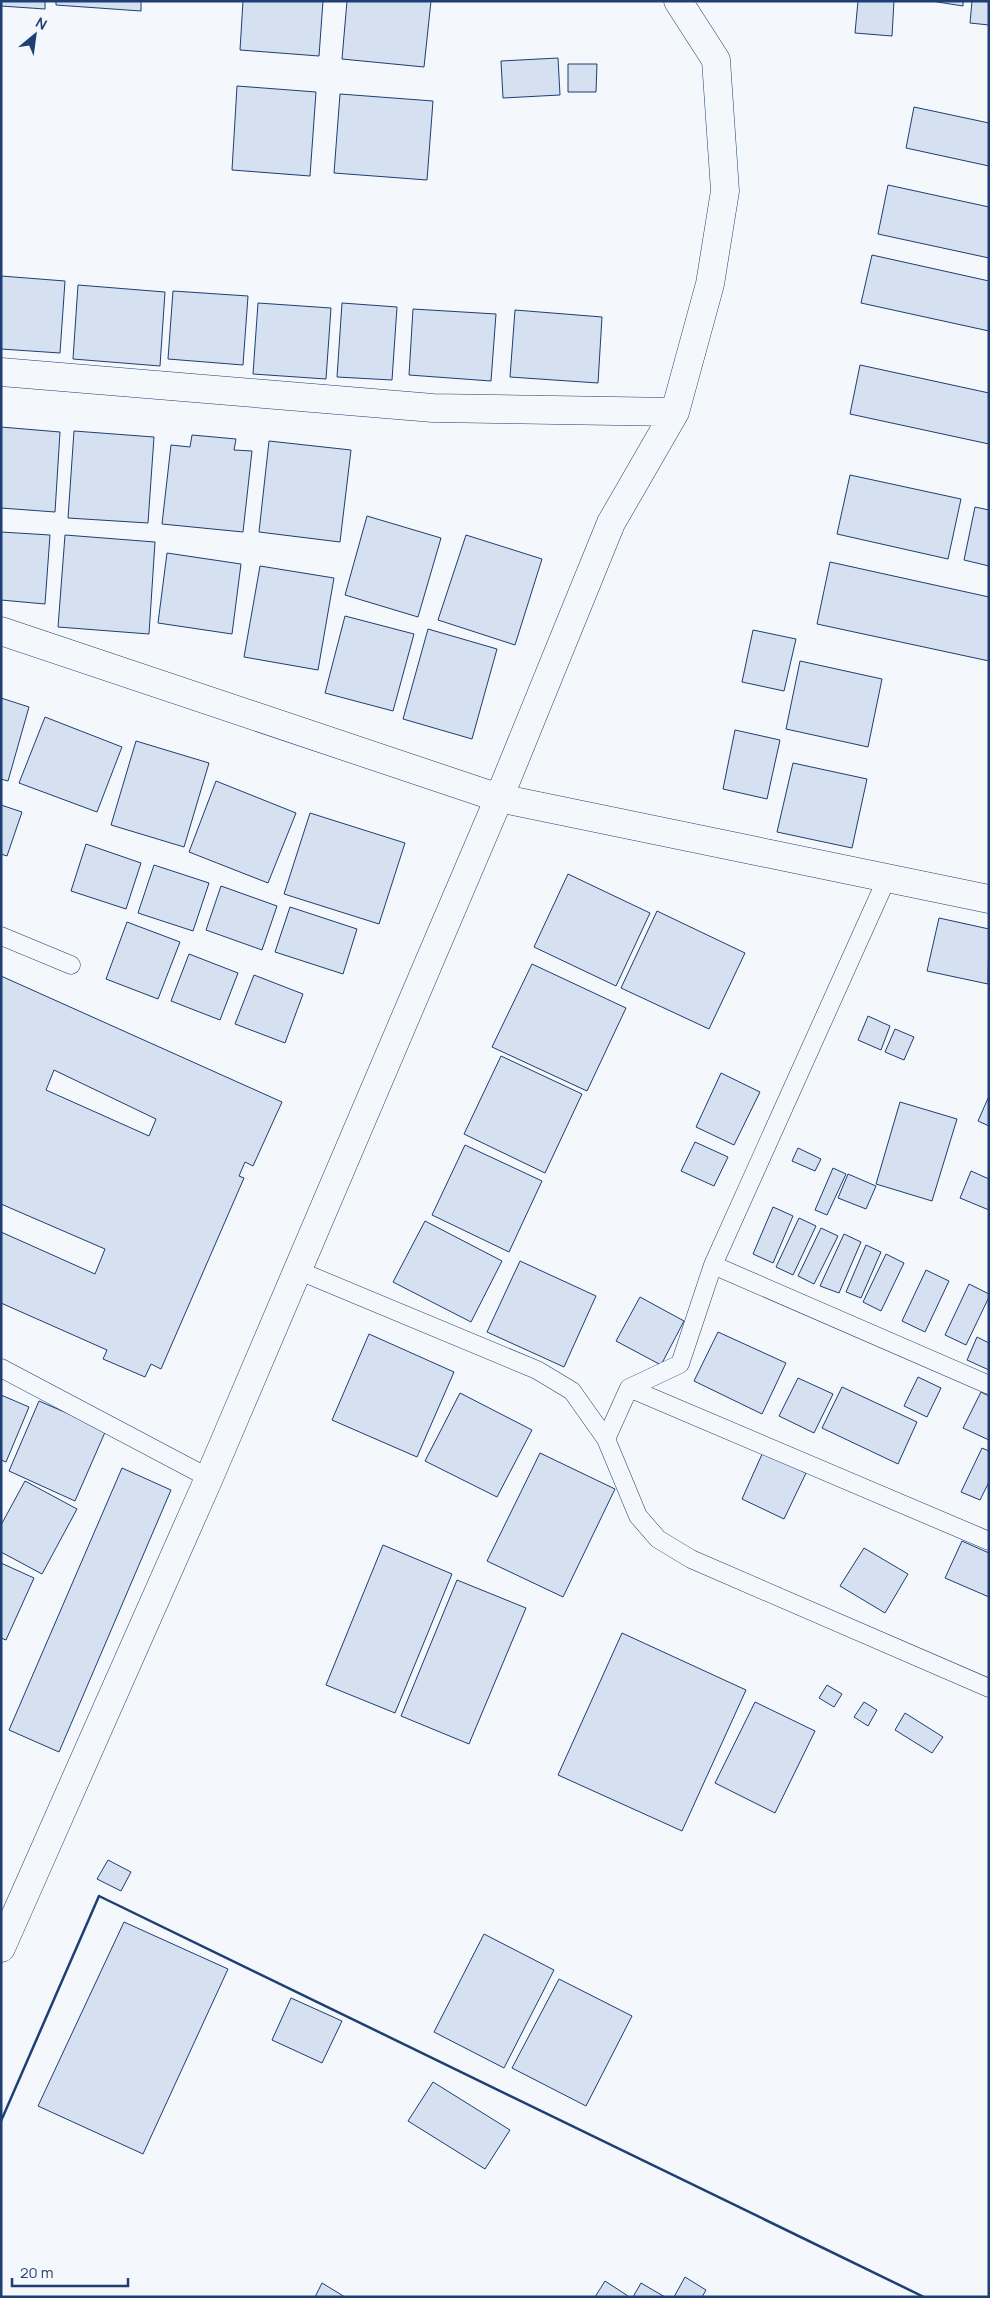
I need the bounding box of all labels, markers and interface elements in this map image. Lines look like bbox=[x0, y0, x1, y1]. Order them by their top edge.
north arrow bbox=[10, 10, 60, 60]
text: N bbox=[33, 12, 51, 34]
scale bar bbox=[12, 2256, 129, 2288]
text: 20 m bbox=[20, 2262, 53, 2283]

